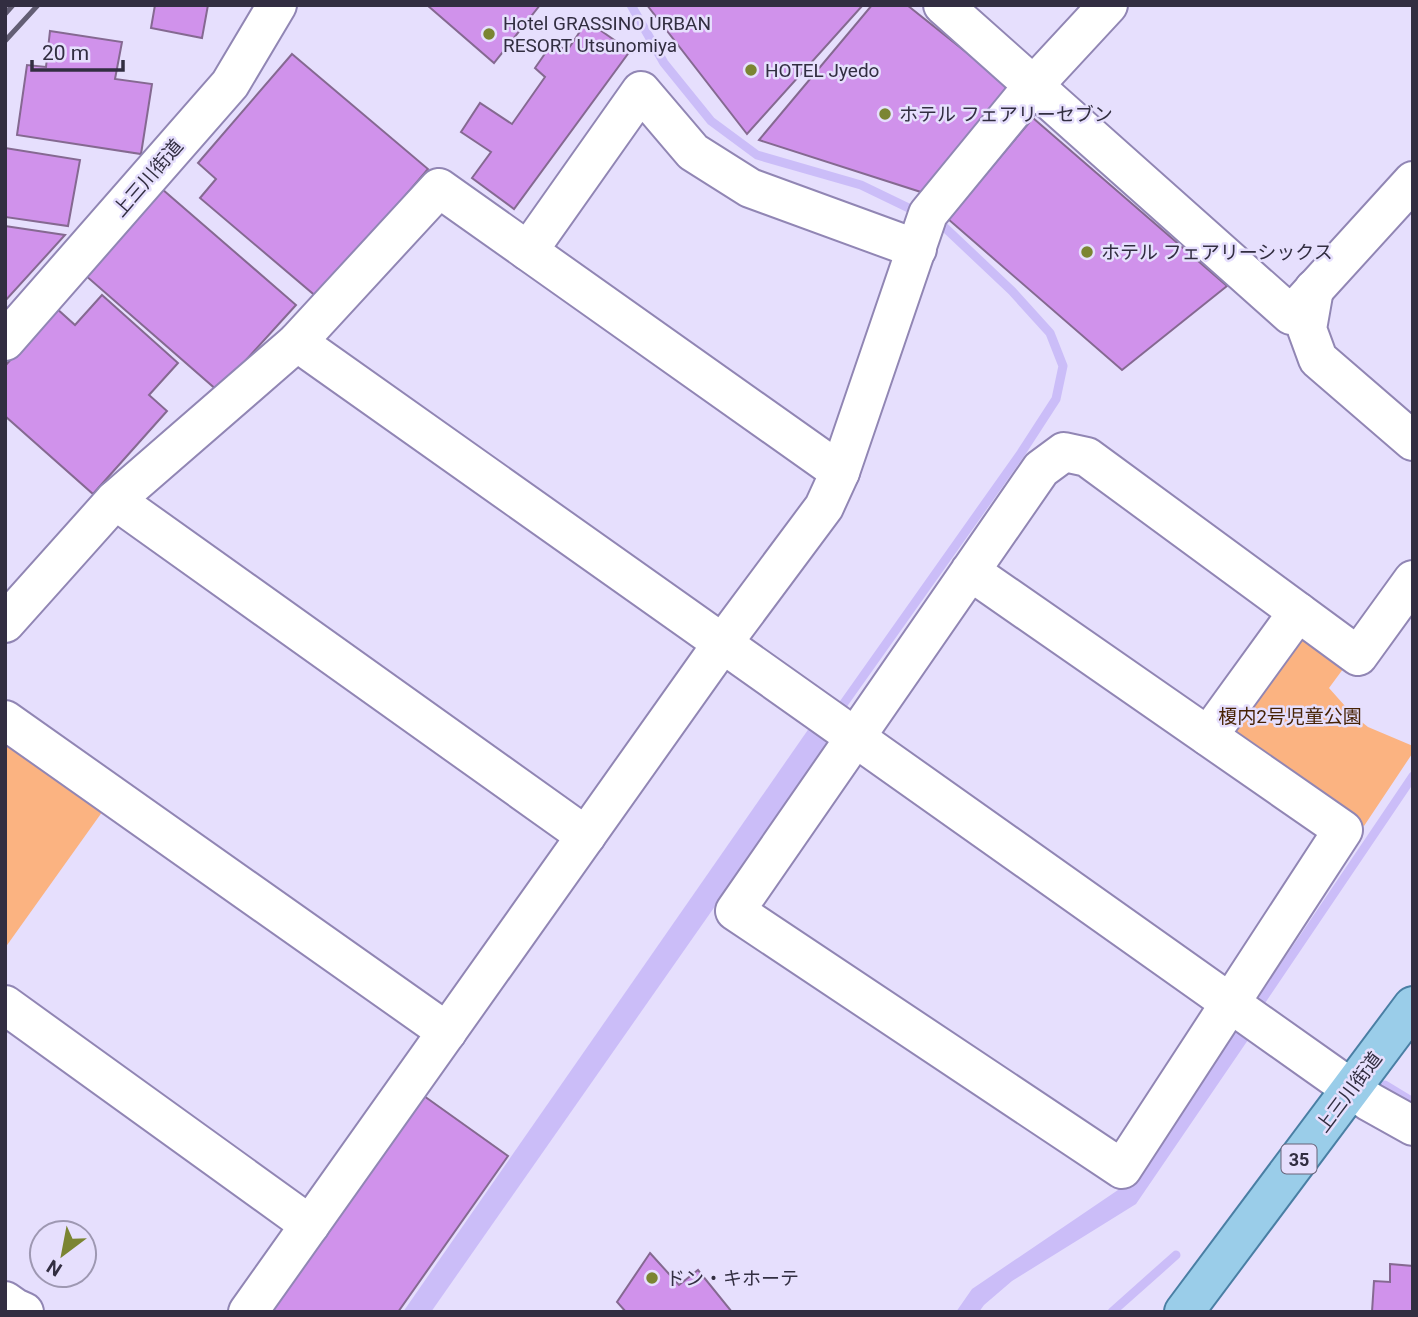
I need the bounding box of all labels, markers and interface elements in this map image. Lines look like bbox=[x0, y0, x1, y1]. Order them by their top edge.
place label: Hotel GRASSINO URBAN RESORT Utsunomiya bbox=[503, 12, 711, 57]
marker: Hotel GRASSINO URBAN RESORT Utsunomiya bbox=[481, 26, 497, 42]
scale bar bbox=[32, 28, 122, 72]
text: 20 m bbox=[42, 41, 89, 65]
place label: HOTEL Jyedo bbox=[765, 59, 879, 82]
marker: HOTEL Jyedo bbox=[743, 62, 759, 78]
place label: ホテル フェアリーセブン bbox=[899, 103, 1113, 126]
marker: ホテル フェアリーセブン bbox=[877, 106, 893, 122]
street label: 上三川街道 bbox=[108, 135, 188, 221]
place label: ホテル フェアリーシックス bbox=[1101, 241, 1333, 264]
marker: ホテル フェアリーシックス bbox=[1079, 244, 1095, 260]
park label: 榎内2号児童公園 bbox=[1218, 705, 1362, 728]
street label: 上三川街道 bbox=[1311, 1047, 1387, 1137]
road number: 35 bbox=[1282, 1144, 1316, 1174]
north arrow bbox=[28, 1219, 98, 1289]
text: N bbox=[42, 1255, 66, 1281]
place label: ドン・キホーテ bbox=[666, 1267, 799, 1290]
marker: ドン・キホーテ bbox=[644, 1270, 660, 1286]

